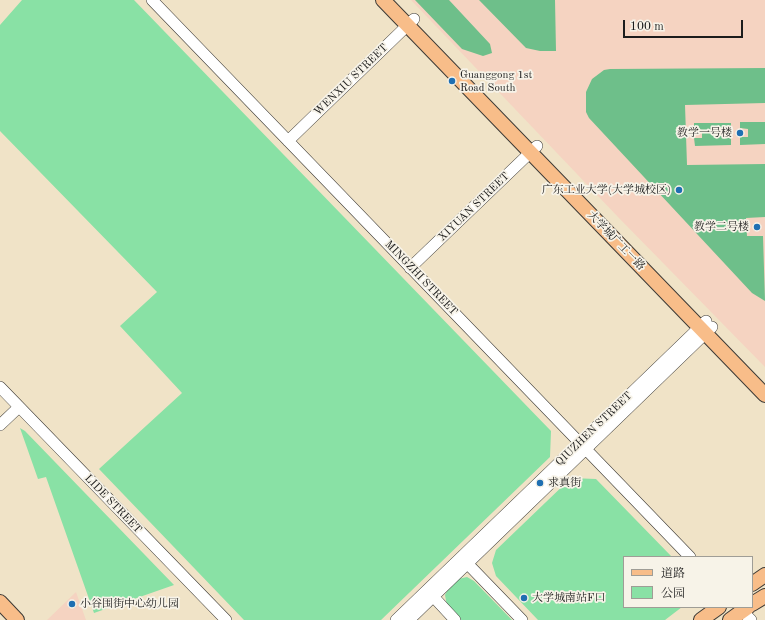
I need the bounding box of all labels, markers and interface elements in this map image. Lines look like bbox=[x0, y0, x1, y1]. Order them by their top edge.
scale bar bbox=[625, 12, 745, 38]
text: 100 m bbox=[630, 21, 664, 33]
street label: WENXIU STREET bbox=[311, 41, 391, 119]
place label: Guanggong 1st Road South bbox=[460, 68, 532, 94]
marker: Guanggong 1st Road South bbox=[447, 76, 457, 86]
place label: 教学一号楼 bbox=[677, 126, 732, 140]
marker: 教学一号楼 bbox=[735, 128, 745, 138]
street label: XIYUAN STREET bbox=[436, 170, 512, 244]
place label: 广东工业大学(大学城校区) bbox=[542, 183, 671, 197]
marker: 广东工业大学(大学城校区) bbox=[674, 185, 684, 195]
street label: 大学城广工一路 bbox=[585, 209, 647, 273]
place label: 教学二号楼 bbox=[694, 220, 749, 234]
marker: 教学二号楼 bbox=[752, 222, 762, 232]
street label: MINGZHI STREET bbox=[382, 238, 460, 318]
street label: QIUZHEN STREET bbox=[553, 389, 635, 469]
street label: LIDE STREET bbox=[82, 472, 144, 536]
place label: 求真街 bbox=[548, 476, 581, 490]
marker: 求真街 bbox=[535, 478, 545, 488]
legend bbox=[623, 556, 753, 608]
text: 道路 bbox=[661, 568, 685, 580]
text: 公园 bbox=[661, 588, 685, 600]
place label: 大学城南站F口 bbox=[532, 591, 605, 605]
marker: 大学城南站F口 bbox=[519, 593, 529, 603]
place label: 小谷围街中心幼儿园 bbox=[80, 597, 179, 611]
marker: 小谷围街中心幼儿园 bbox=[67, 599, 77, 609]

